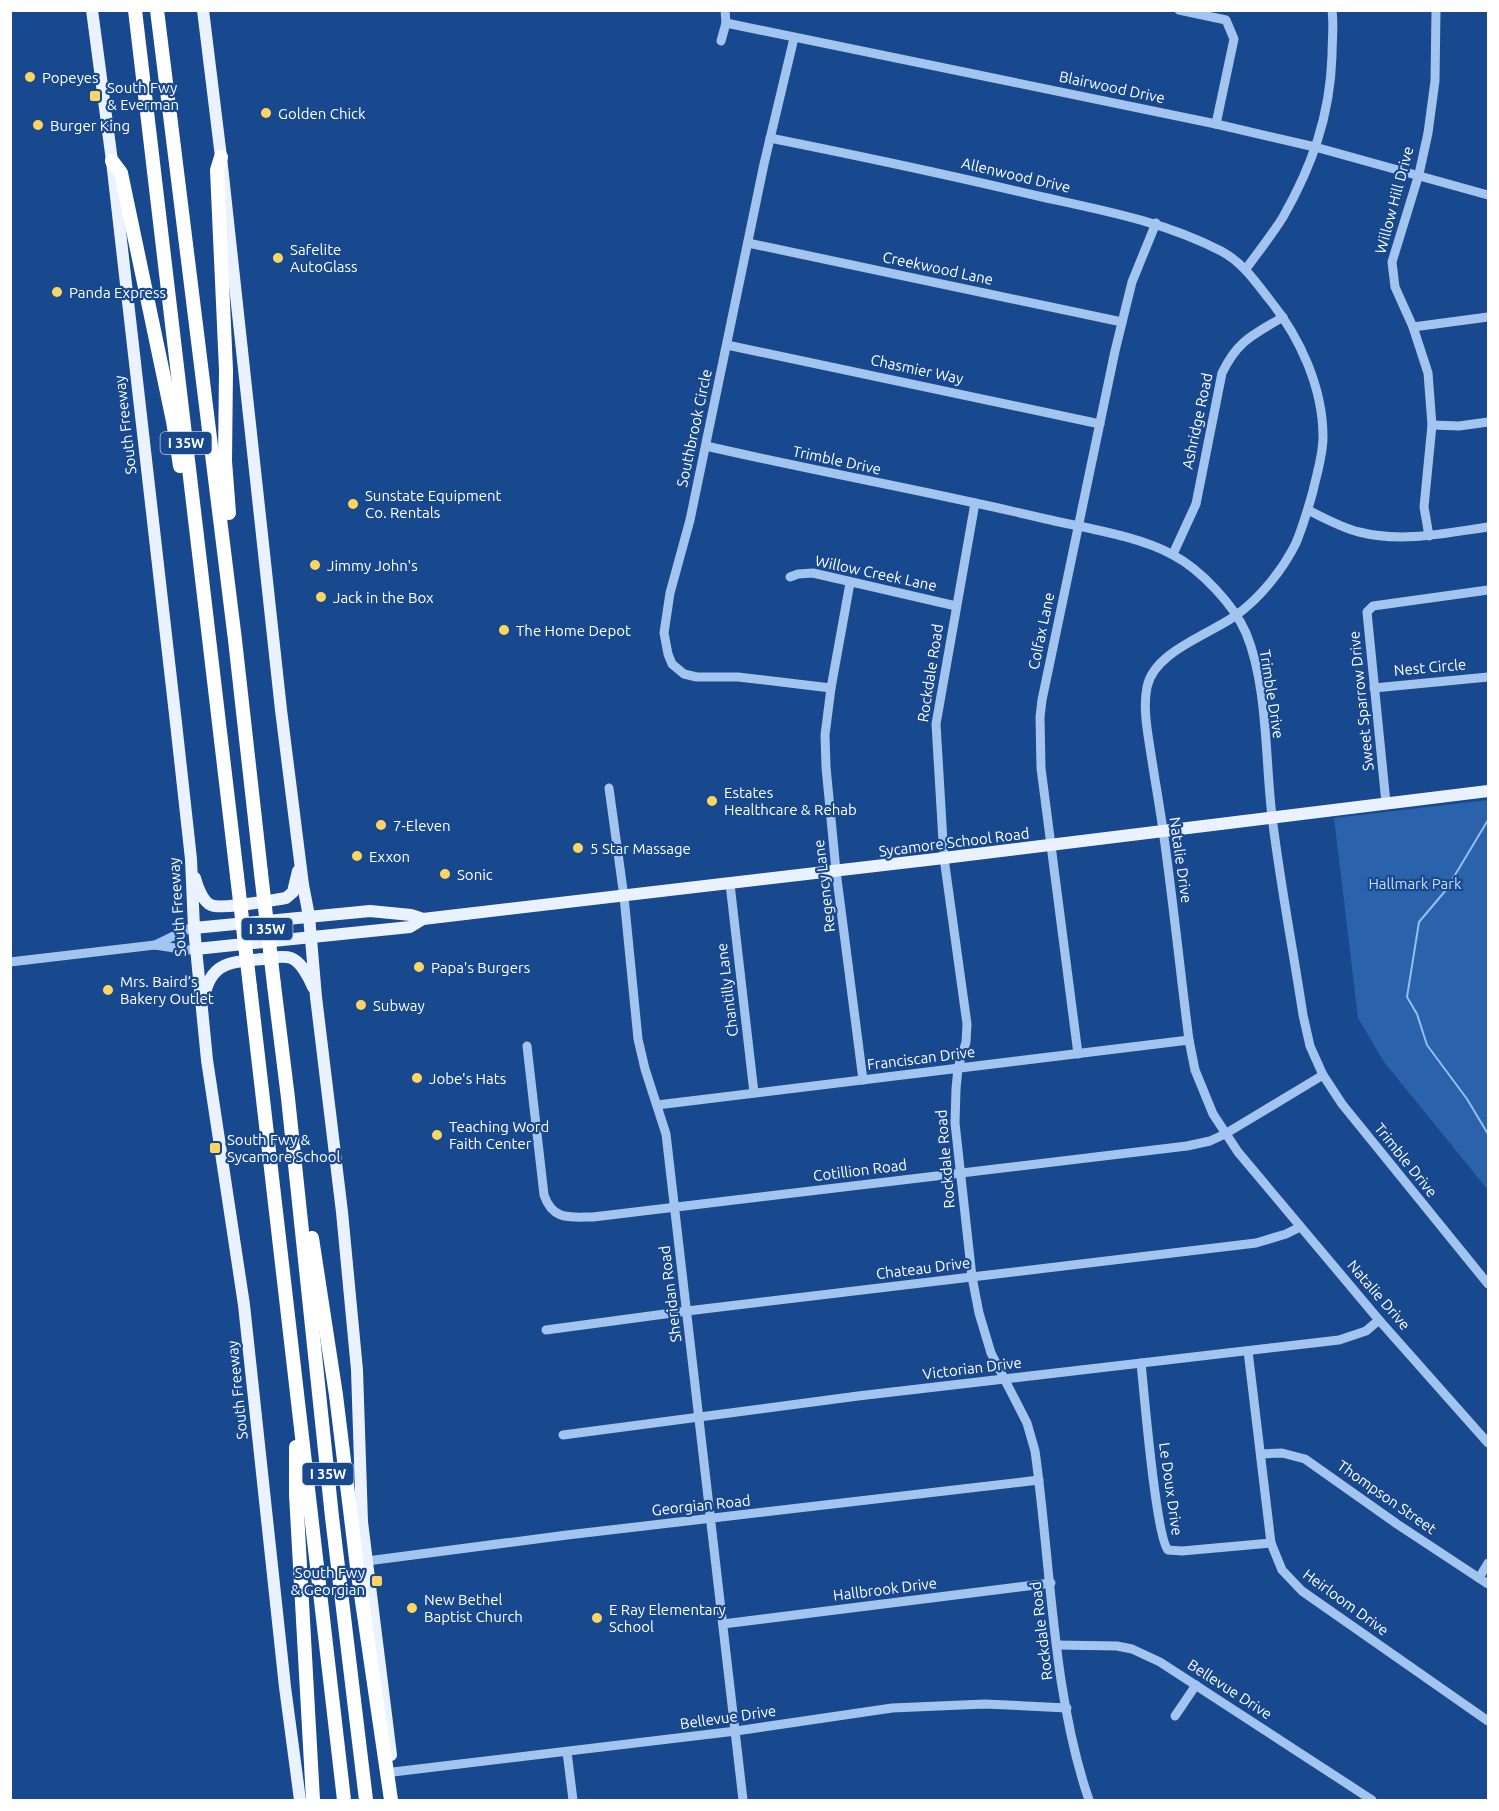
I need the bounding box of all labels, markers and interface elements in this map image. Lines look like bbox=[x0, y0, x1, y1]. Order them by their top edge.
street label: Blairwood Drive bbox=[1058, 67, 1166, 107]
place label: Popeyes bbox=[42, 69, 99, 86]
marker: Popeyes bbox=[23, 70, 37, 84]
place label: South Fwy & Everman bbox=[107, 79, 179, 113]
marker: South Fwy & Everman bbox=[88, 89, 102, 103]
place label: Golden Chick bbox=[278, 105, 366, 122]
marker: Golden Chick bbox=[259, 106, 273, 120]
place label: Burger King bbox=[50, 117, 130, 134]
marker: Burger King bbox=[31, 118, 45, 132]
street label: Willow Hill Drive bbox=[1372, 144, 1416, 256]
street label: Allenwood Drive bbox=[960, 154, 1072, 196]
place label: Safelite AutoGlass bbox=[290, 241, 358, 275]
street label: Creekwood Lane bbox=[881, 248, 995, 288]
marker: Safelite AutoGlass bbox=[271, 251, 285, 265]
place label: Panda Express bbox=[69, 284, 166, 301]
marker: Panda Express bbox=[50, 285, 64, 299]
street label: Chasmier Way bbox=[869, 351, 965, 387]
street label: Southbrook Circle bbox=[673, 367, 715, 489]
street label: Ashridge Road bbox=[1178, 371, 1216, 471]
street label: South Freeway bbox=[110, 375, 140, 475]
road number: I 35W bbox=[160, 432, 212, 454]
street label: Trimble Drive bbox=[791, 442, 883, 478]
place label: Sunstate Equipment Co. Rentals bbox=[365, 487, 502, 521]
marker: Sunstate Equipment Co. Rentals bbox=[346, 497, 360, 511]
street label: Willow Creek Lane bbox=[814, 552, 938, 594]
place label: Jimmy John's bbox=[327, 557, 418, 574]
marker: Jimmy John's bbox=[308, 558, 322, 572]
place label: Jack in the Box bbox=[333, 589, 434, 606]
marker: Jack in the Box bbox=[314, 590, 328, 604]
street label: Colfax Lane bbox=[1025, 591, 1057, 671]
place label: The Home Depot bbox=[516, 622, 631, 639]
marker: The Home Depot bbox=[497, 623, 511, 637]
street label: Rockdale Road bbox=[914, 623, 946, 723]
street label: Sweet Sparrow Drive bbox=[1345, 630, 1377, 772]
street label: Trimble Drive bbox=[1257, 648, 1287, 740]
street label: Nest Circle bbox=[1393, 655, 1467, 679]
place label: Estates Healthcare & Rehab bbox=[724, 784, 857, 818]
marker: Estates Healthcare & Rehab bbox=[705, 794, 719, 808]
street label: Natalie Drive bbox=[1167, 816, 1195, 904]
place label: 7-Eleven bbox=[393, 817, 451, 834]
marker: 7-Eleven bbox=[374, 818, 388, 832]
street label: Sycamore School Road bbox=[878, 824, 1030, 860]
street label: Regency Lane bbox=[810, 839, 838, 933]
place label: 5 Star Massage bbox=[590, 840, 691, 857]
marker: 5 Star Massage bbox=[571, 841, 585, 855]
place label: Exxon bbox=[369, 848, 410, 865]
marker: Exxon bbox=[350, 849, 364, 863]
street label: South Freeway bbox=[165, 857, 189, 957]
place label: Sonic bbox=[457, 866, 493, 883]
marker: Sonic bbox=[438, 867, 452, 881]
park label: Hallmark Park bbox=[1368, 875, 1462, 892]
road number: I 35W bbox=[242, 918, 292, 940]
street label: Chantilly Lane bbox=[713, 942, 741, 1038]
place label: Papa's Burgers bbox=[431, 959, 530, 976]
marker: Papa's Burgers bbox=[412, 960, 426, 974]
place label: Mrs. Baird’s Bakery Outlet bbox=[120, 973, 214, 1007]
marker: Mrs. Baird’s Bakery Outlet bbox=[101, 983, 115, 997]
place label: Subway bbox=[373, 997, 425, 1014]
marker: Subway bbox=[354, 998, 368, 1012]
street label: Franciscan Drive bbox=[866, 1043, 976, 1073]
place label: Jobe's Hats bbox=[429, 1070, 506, 1087]
marker: Jobe's Hats bbox=[410, 1071, 424, 1085]
street label: Rockdale Road bbox=[932, 1109, 958, 1209]
place label: Teaching Word Faith Center bbox=[449, 1118, 549, 1152]
street label: Trimble Drive bbox=[1371, 1120, 1441, 1200]
marker: Teaching Word Faith Center bbox=[430, 1128, 444, 1142]
place label: South Fwy & Sycamore School bbox=[227, 1131, 341, 1165]
marker: South Fwy & Sycamore School bbox=[208, 1141, 222, 1155]
street label: Cotillion Road bbox=[812, 1156, 908, 1184]
street label: Sheridan Road bbox=[656, 1245, 684, 1343]
street label: Chateau Drive bbox=[875, 1254, 971, 1282]
street label: Natalie Drive bbox=[1344, 1257, 1414, 1333]
street label: South Freeway bbox=[223, 1340, 251, 1440]
street label: Victorian Drive bbox=[921, 1353, 1023, 1383]
street label: Le Doux Drive bbox=[1156, 1441, 1186, 1537]
street label: Thompson Street bbox=[1334, 1457, 1440, 1537]
road number: I 35W bbox=[302, 1463, 354, 1485]
street label: Georgian Road bbox=[651, 1491, 751, 1519]
place label: South Fwy & Georgian bbox=[291, 1564, 365, 1598]
street label: Heirloom Drive bbox=[1300, 1565, 1392, 1639]
marker: South Fwy & Georgian bbox=[370, 1574, 384, 1588]
street label: Hallbrook Drive bbox=[832, 1574, 938, 1604]
street label: Rockdale Road bbox=[1027, 1581, 1055, 1681]
place label: New Bethel Baptist Church bbox=[424, 1591, 523, 1625]
marker: New Bethel Baptist Church bbox=[405, 1601, 419, 1615]
place label: E Ray Elementary School bbox=[609, 1601, 726, 1635]
marker: E Ray Elementary School bbox=[590, 1611, 604, 1625]
street label: Bellevue Drive bbox=[1185, 1655, 1275, 1723]
street label: Bellevue Drive bbox=[679, 1702, 777, 1732]

